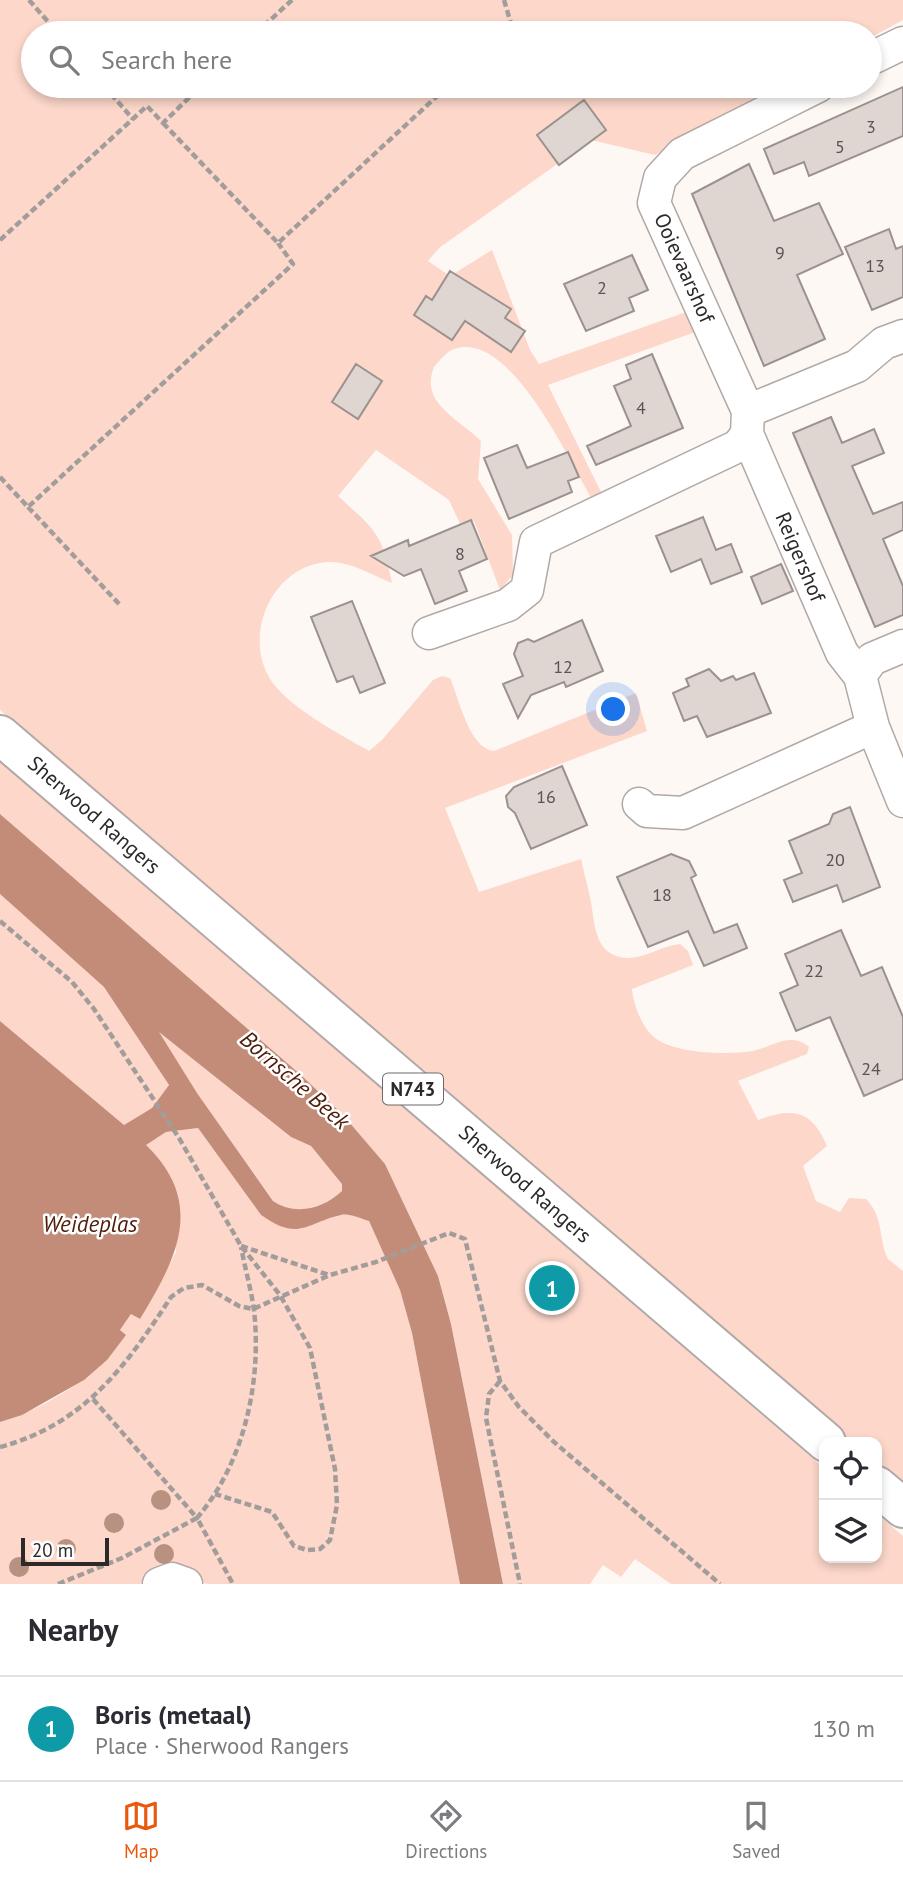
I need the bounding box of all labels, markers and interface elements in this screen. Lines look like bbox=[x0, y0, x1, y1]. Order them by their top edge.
search box bbox=[21, 21, 882, 98]
icon: search bbox=[45, 41, 83, 79]
text: Search here bbox=[101, 43, 232, 76]
house number: 3 bbox=[866, 115, 876, 138]
house number: 5 bbox=[835, 135, 845, 158]
street label: Ooievaarshof bbox=[648, 209, 721, 328]
house number: 9 bbox=[775, 241, 785, 264]
house number: 13 bbox=[865, 254, 885, 277]
house number: 2 bbox=[597, 276, 607, 299]
house number: 4 bbox=[636, 396, 646, 419]
street label: Reigershof bbox=[769, 508, 832, 607]
house number: 8 bbox=[455, 542, 465, 565]
house number: 12 bbox=[553, 655, 573, 678]
your location bbox=[596, 692, 630, 726]
street label: Sherwood Rangers bbox=[22, 750, 166, 880]
house number: 16 bbox=[536, 785, 556, 808]
house number: 20 bbox=[825, 848, 845, 871]
house number: 18 bbox=[652, 883, 672, 906]
house number: 22 bbox=[804, 959, 824, 982]
water label: Bornsche Beek bbox=[235, 1024, 357, 1136]
house number: 24 bbox=[861, 1057, 881, 1080]
road number: N743 bbox=[383, 1074, 443, 1105]
street label: Sherwood Rangers bbox=[453, 1119, 597, 1249]
water label: Weideplas bbox=[43, 1209, 138, 1238]
pin: 1 bbox=[529, 1262, 575, 1314]
map controls bbox=[819, 1437, 882, 1563]
button: locate bbox=[819, 1437, 882, 1500]
button: layers bbox=[819, 1500, 882, 1563]
scale bar bbox=[21, 1535, 108, 1567]
text: 20 m bbox=[32, 1538, 73, 1562]
text: Nearby bbox=[28, 1610, 118, 1649]
text: Boris (metaal) bbox=[95, 1698, 252, 1731]
text: 1 bbox=[44, 1714, 58, 1743]
text: 130 m bbox=[813, 1714, 875, 1743]
text: Place · Sherwood Rangers bbox=[95, 1731, 349, 1760]
tab: Map bbox=[122, 1797, 160, 1863]
tab: Directions bbox=[405, 1797, 487, 1863]
tab: Saved bbox=[732, 1797, 781, 1863]

